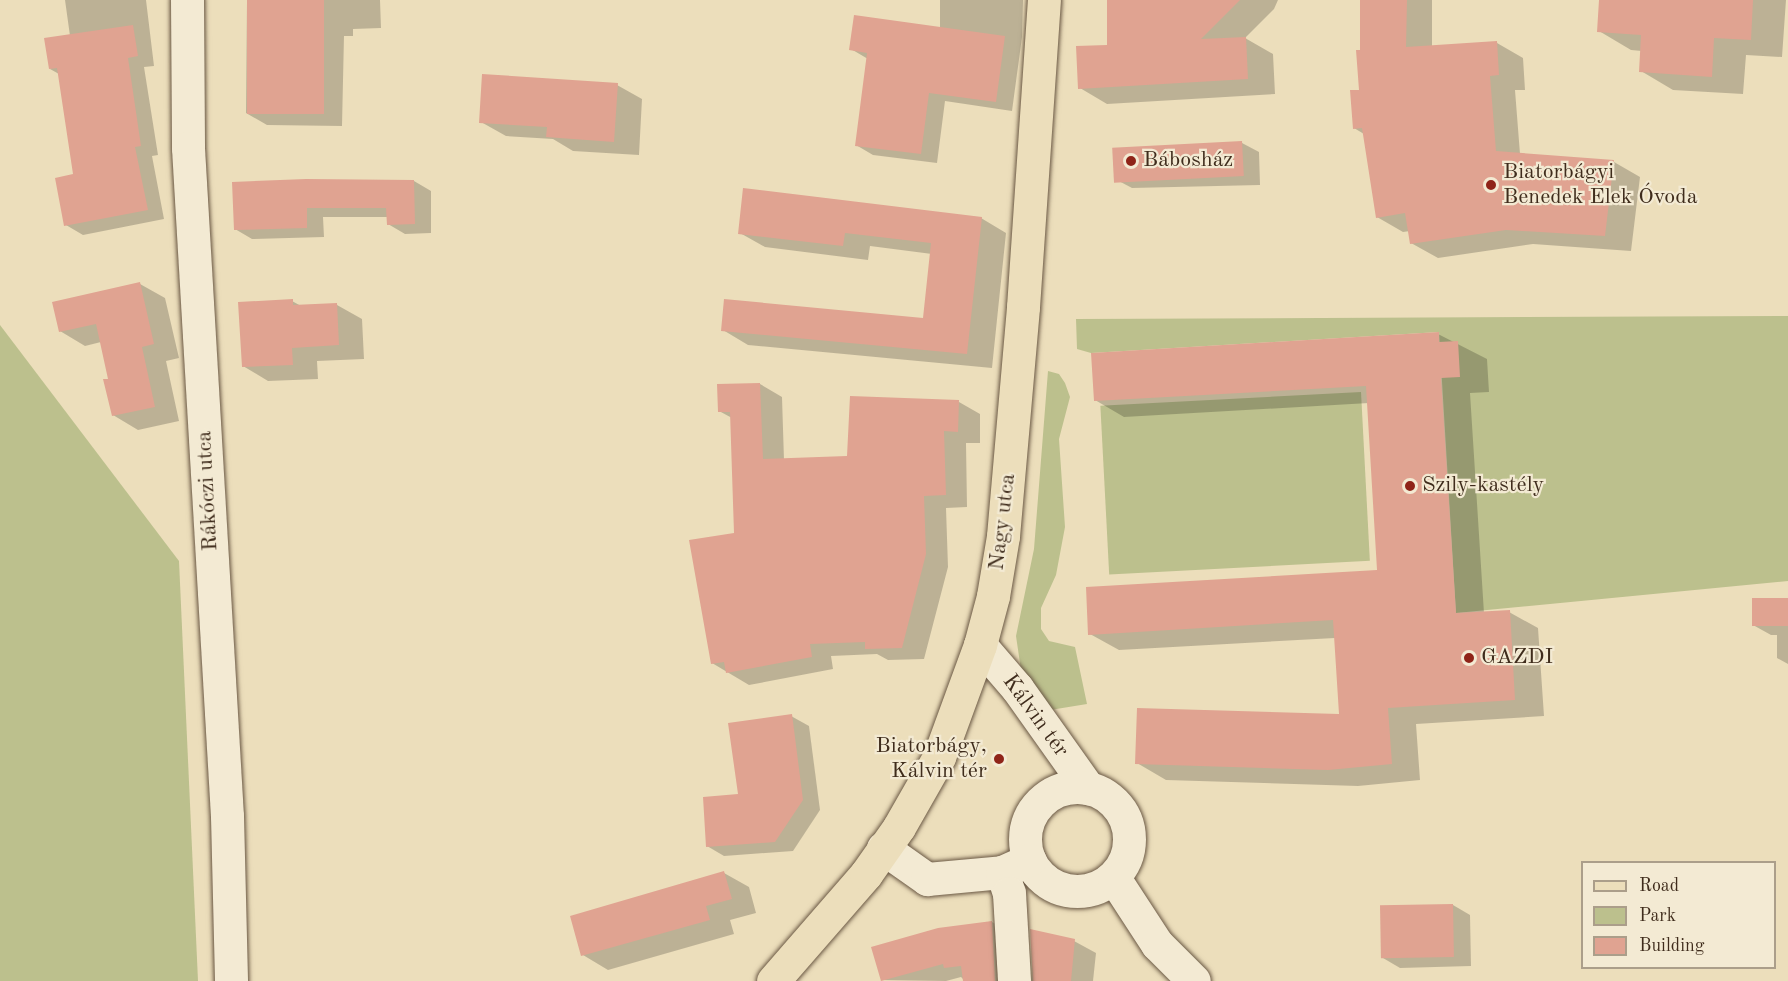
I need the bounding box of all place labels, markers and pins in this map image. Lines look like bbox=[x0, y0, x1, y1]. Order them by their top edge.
place label: Bábosház bbox=[1143, 148, 1233, 174]
marker: Bábosház bbox=[1124, 154, 1138, 168]
place label: Biatorbágyi Benedek Elek Óvoda bbox=[1503, 159, 1698, 210]
marker: Biatorbágyi Benedek Elek Óvoda bbox=[1484, 178, 1498, 192]
place label: Szily-kastély bbox=[1422, 473, 1544, 499]
marker: Szily-kastély bbox=[1403, 479, 1417, 493]
place label: GAZDI bbox=[1481, 645, 1553, 671]
marker: GAZDI bbox=[1462, 651, 1476, 665]
place label: Biatorbágy, Kálvin tér bbox=[876, 733, 987, 784]
marker: Biatorbágy, Kálvin tér bbox=[992, 752, 1006, 766]

